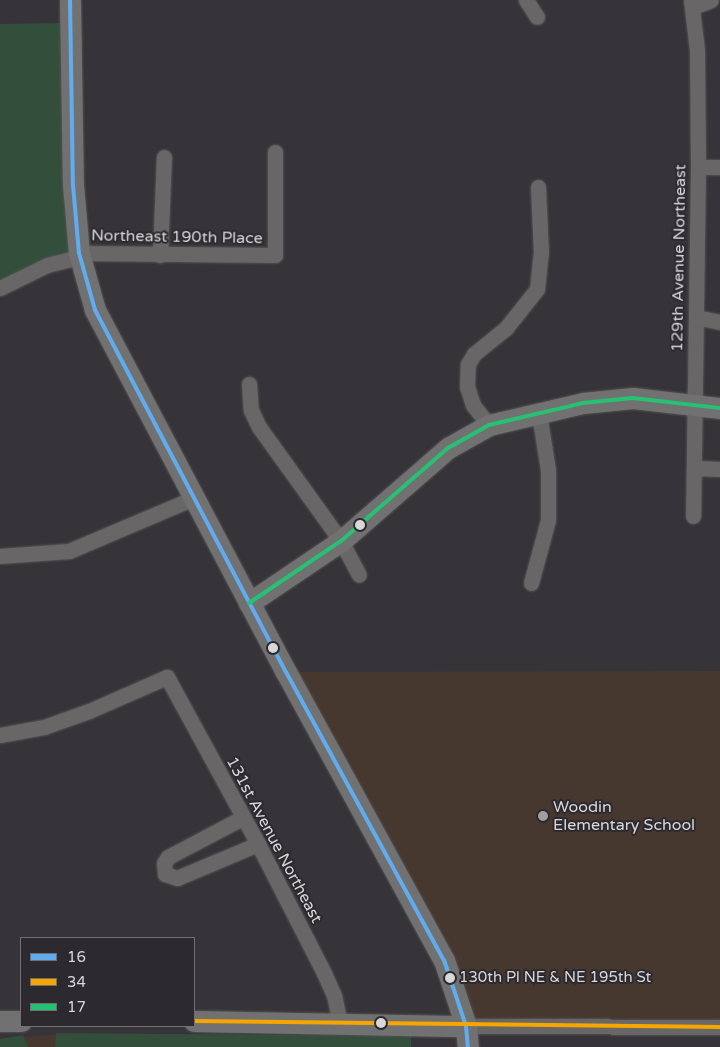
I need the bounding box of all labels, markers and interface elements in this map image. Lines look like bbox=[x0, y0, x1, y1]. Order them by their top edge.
street label: 129th Avenue Northeast bbox=[668, 164, 690, 352]
street label: Northeast 190th Place bbox=[91, 226, 263, 248]
unlabelled marker bbox=[355, 520, 365, 530]
unlabelled marker bbox=[268, 643, 278, 653]
street label: 131st Avenue Northeast bbox=[222, 754, 326, 926]
place label: Woodin Elementary School bbox=[553, 797, 695, 835]
marker: Woodin Elementary School bbox=[537, 810, 549, 822]
legend bbox=[20, 937, 195, 1027]
text: 16 bbox=[67, 948, 86, 966]
place label: 130th Pl NE & NE 195th St bbox=[459, 969, 651, 987]
text: 34 bbox=[67, 973, 86, 991]
marker: 130th Pl NE & NE 195th St bbox=[445, 973, 455, 983]
text: 17 bbox=[67, 998, 86, 1016]
unlabelled marker bbox=[376, 1018, 386, 1028]

